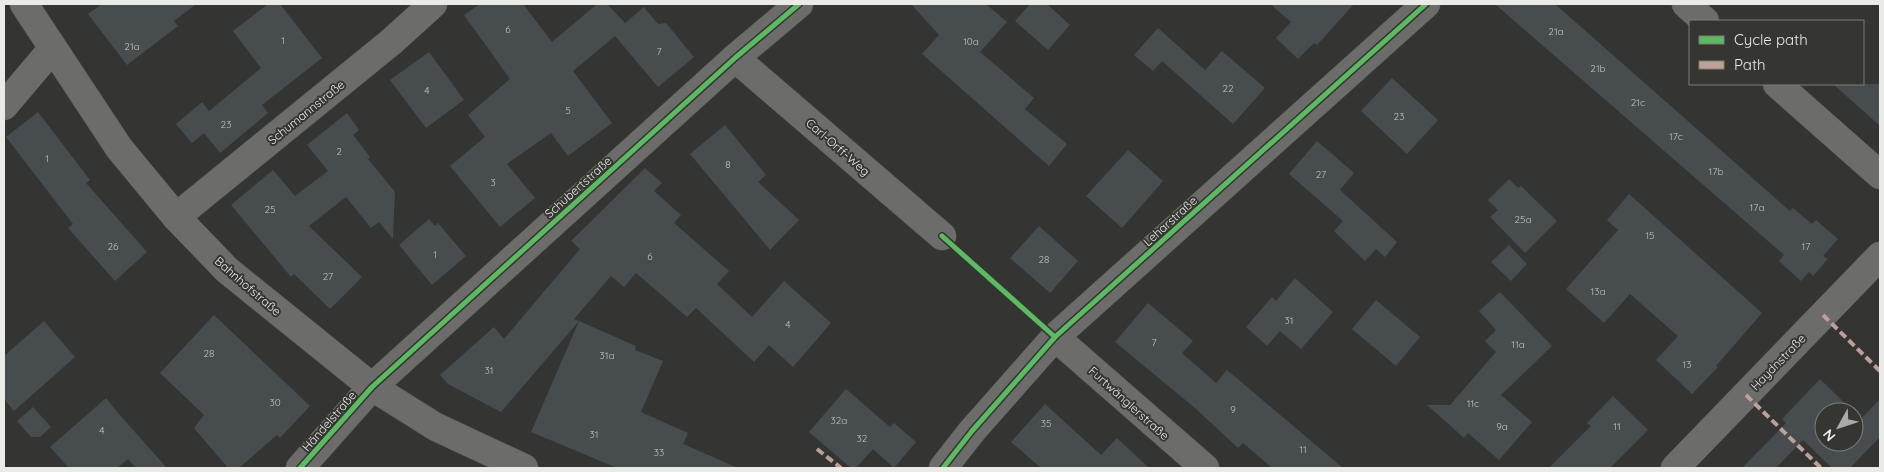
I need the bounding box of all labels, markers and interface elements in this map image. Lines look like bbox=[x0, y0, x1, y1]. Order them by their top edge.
legend bbox=[1689, 20, 1864, 85]
house number: 6 bbox=[505, 23, 511, 36]
house number: 21a bbox=[1548, 25, 1564, 38]
text: Cycle path bbox=[1734, 30, 1808, 49]
house number: 1 bbox=[281, 34, 285, 47]
house number: 10a bbox=[963, 35, 979, 48]
house number: 21a bbox=[124, 40, 140, 53]
house number: 7 bbox=[656, 45, 662, 58]
text: Path bbox=[1734, 55, 1766, 74]
house number: 21b bbox=[1590, 62, 1606, 75]
street label: Schumannstraße bbox=[265, 76, 347, 147]
house number: 22 bbox=[1222, 82, 1234, 95]
house number: 4 bbox=[424, 84, 430, 97]
house number: 21c bbox=[1631, 96, 1645, 109]
house number: 5 bbox=[565, 104, 571, 117]
house number: 23 bbox=[1394, 110, 1404, 123]
street label: Carl-Orff-Weg bbox=[803, 115, 873, 179]
house number: 23 bbox=[221, 118, 231, 131]
house number: 17c bbox=[1669, 130, 1683, 143]
house number: 2 bbox=[336, 145, 342, 158]
house number: 1 bbox=[45, 152, 49, 165]
street label: Schubertstraße bbox=[541, 153, 615, 221]
house number: 8 bbox=[725, 158, 731, 171]
house number: 17b bbox=[1709, 165, 1723, 178]
house number: 27 bbox=[1316, 168, 1326, 181]
house number: 3 bbox=[490, 176, 496, 189]
street label: Leharstraße bbox=[1140, 193, 1200, 249]
house number: 17a bbox=[1750, 201, 1764, 214]
house number: 25 bbox=[265, 203, 276, 216]
house number: 25a bbox=[1514, 213, 1532, 226]
house number: 15 bbox=[1645, 229, 1655, 242]
house number: 26 bbox=[108, 240, 119, 253]
house number: 17 bbox=[1802, 240, 1810, 253]
house number: 1 bbox=[433, 248, 437, 261]
house number: 6 bbox=[647, 250, 653, 263]
street label: Bahnhofstraße bbox=[212, 253, 284, 319]
house number: 28 bbox=[1039, 253, 1049, 266]
house number: 27 bbox=[323, 270, 333, 283]
house number: 13a bbox=[1591, 285, 1606, 298]
house number: 31 bbox=[1285, 314, 1293, 327]
house number: 4 bbox=[785, 318, 791, 331]
street label: Haydnstraße bbox=[1747, 331, 1809, 393]
house number: 7 bbox=[1151, 336, 1157, 349]
house number: 11a bbox=[1511, 338, 1525, 351]
house number: 28 bbox=[204, 347, 214, 360]
house number: 31a bbox=[600, 349, 615, 362]
house number: 13 bbox=[1683, 358, 1691, 371]
street label: Furtwänglerstraße bbox=[1086, 363, 1172, 443]
house number: 31 bbox=[485, 364, 493, 377]
street label: Händelstraße bbox=[299, 388, 359, 454]
house number: 30 bbox=[269, 396, 281, 409]
house number: 11c bbox=[1467, 397, 1479, 410]
north arrow bbox=[1814, 402, 1864, 452]
house number: 9 bbox=[1230, 403, 1236, 416]
house number: 32a bbox=[831, 414, 847, 427]
house number: 35 bbox=[1041, 417, 1051, 430]
house number: 9a bbox=[1496, 420, 1508, 433]
house number: 11 bbox=[1613, 420, 1621, 433]
house number: 4 bbox=[99, 424, 105, 437]
text: N bbox=[1819, 426, 1839, 445]
house number: 31 bbox=[590, 428, 598, 441]
house number: 32 bbox=[857, 432, 868, 445]
house number: 11 bbox=[1299, 443, 1307, 456]
house number: 33 bbox=[654, 446, 664, 459]

